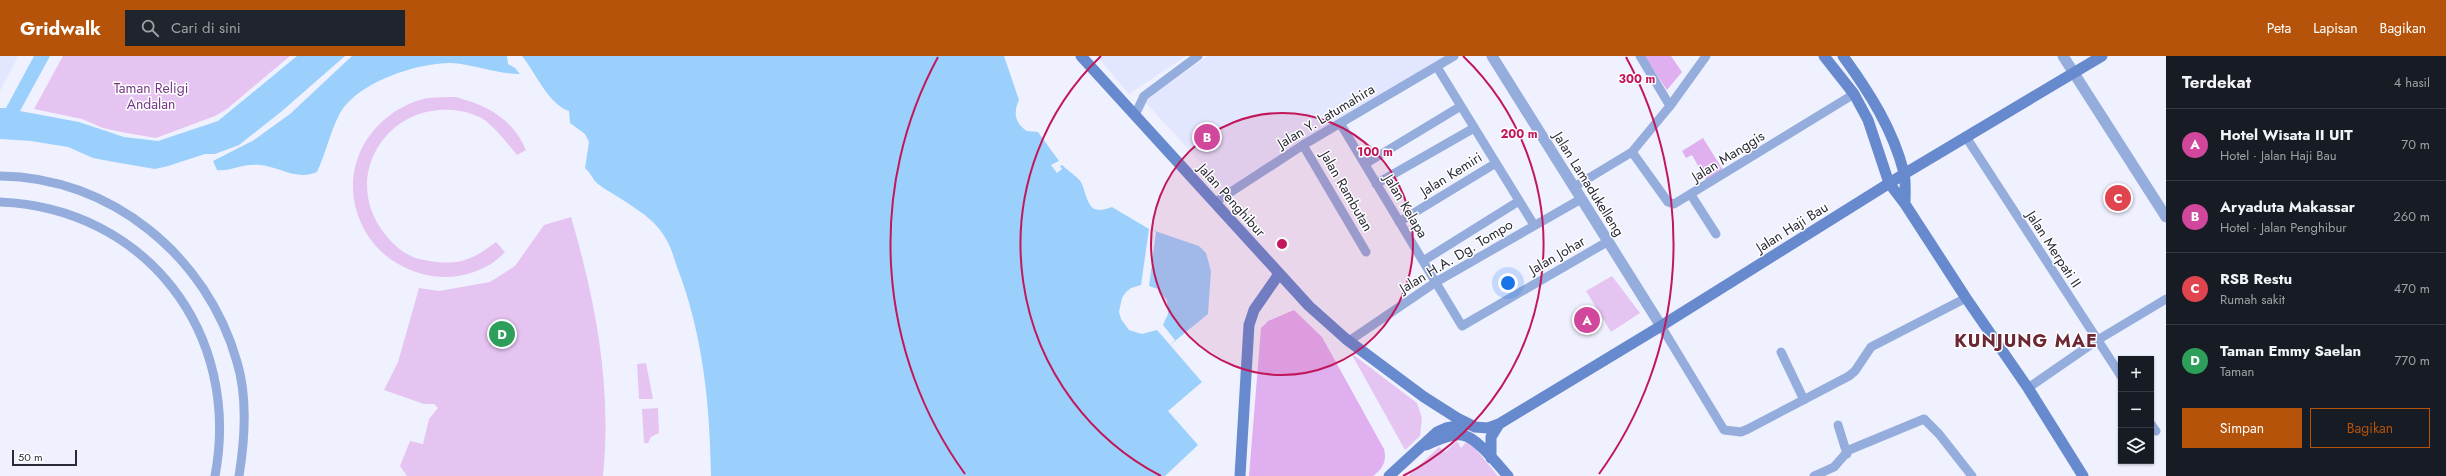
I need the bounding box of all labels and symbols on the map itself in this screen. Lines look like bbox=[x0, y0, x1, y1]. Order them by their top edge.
text: 300 m bbox=[1619, 70, 1656, 88]
park label: Taman Religi Andalan bbox=[114, 78, 188, 114]
street label: Jalan Y. Latumahira bbox=[1272, 79, 1378, 154]
pin: B bbox=[1194, 122, 1220, 152]
text: 200 m bbox=[1500, 125, 1538, 143]
street label: Jalan Lamadukelleng bbox=[1548, 126, 1629, 240]
street label: Jalan Manggis bbox=[1686, 126, 1768, 187]
text: 100 m bbox=[1357, 143, 1393, 161]
street label: Jalan Rambutan bbox=[1315, 145, 1378, 235]
street label: Jalan Kemiri bbox=[1415, 147, 1486, 202]
street label: Jalan Penghibur bbox=[1192, 157, 1271, 241]
street label: Jalan Kelapa bbox=[1378, 169, 1433, 242]
pin: C bbox=[2105, 183, 2131, 213]
street label: Jalan Haji Bau bbox=[1750, 197, 1832, 258]
street label: Jalan Merpati II bbox=[2021, 205, 2086, 291]
street label: Jalan H.A. Dg. Tompo bbox=[1394, 214, 1517, 299]
street label: Jalan Johar bbox=[1524, 231, 1589, 280]
centre of rings bbox=[1275, 237, 1289, 251]
your location bbox=[1498, 273, 1518, 293]
pin: A bbox=[1574, 305, 1600, 335]
pin: D bbox=[489, 319, 515, 349]
district label: KUNJUNG MAE bbox=[1954, 328, 2098, 354]
scale bar bbox=[12, 448, 77, 467]

